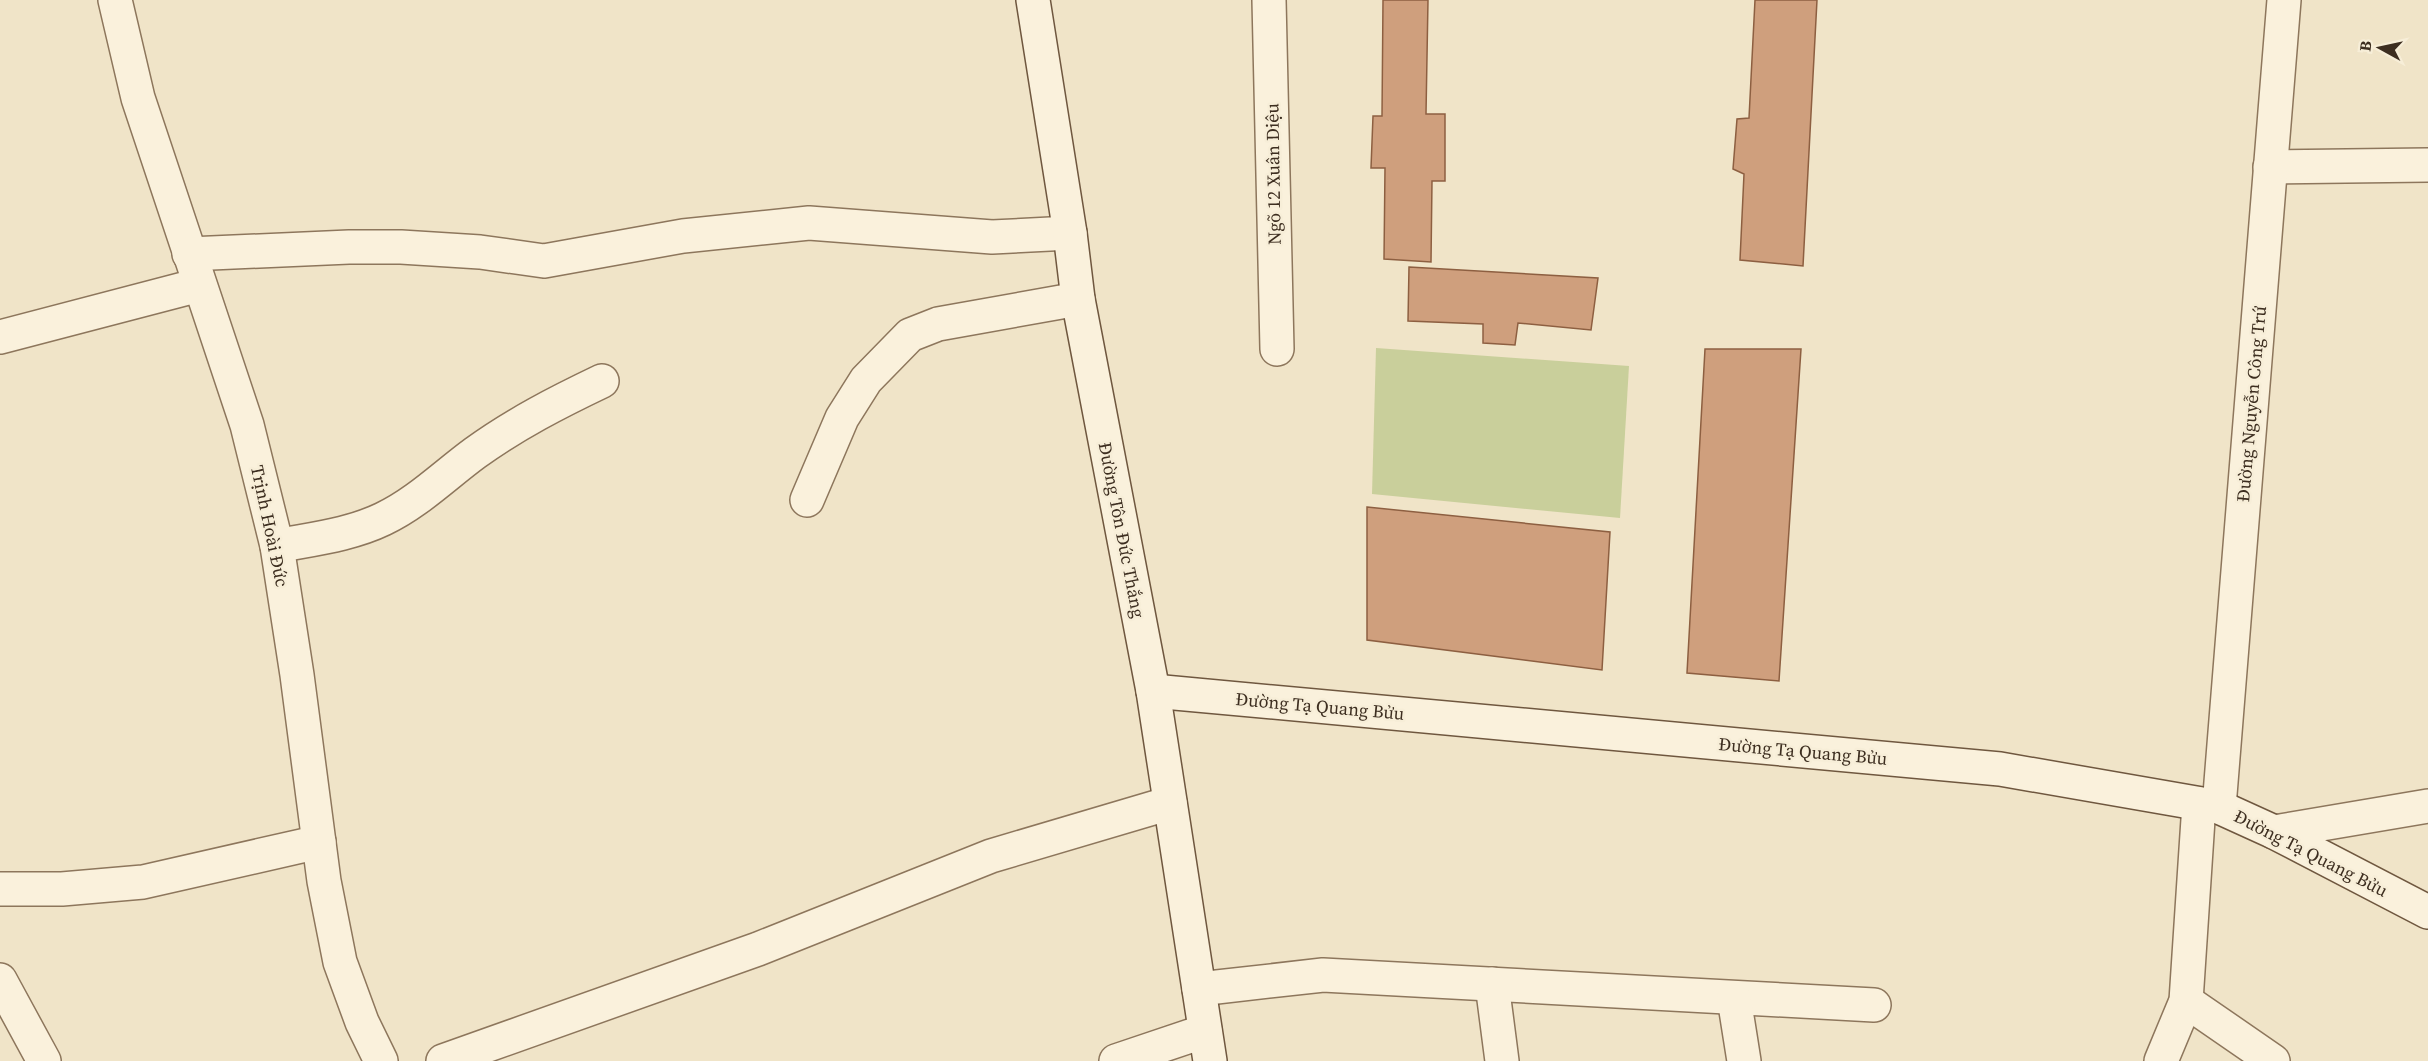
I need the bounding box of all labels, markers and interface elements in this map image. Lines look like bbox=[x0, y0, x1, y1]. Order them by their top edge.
north arrow bbox=[2350, 18, 2410, 78]
text: B bbox=[2354, 39, 2377, 53]
street label: Ngõ 12 Xuân Diệu bbox=[1259, 103, 1287, 245]
street label: Đường Nguyễn Công Trứ bbox=[2230, 304, 2272, 503]
street label: Đường Tôn Đức Thắng bbox=[1093, 440, 1151, 620]
street label: Trịnh Hoài Đức bbox=[245, 463, 295, 589]
street label: Đường Tạ Quang Bửu bbox=[1235, 686, 1405, 726]
street label: Đường Tạ Quang Bửu bbox=[1718, 731, 1888, 771]
street label: Đường Tạ Quang Bửu bbox=[2230, 803, 2392, 903]

